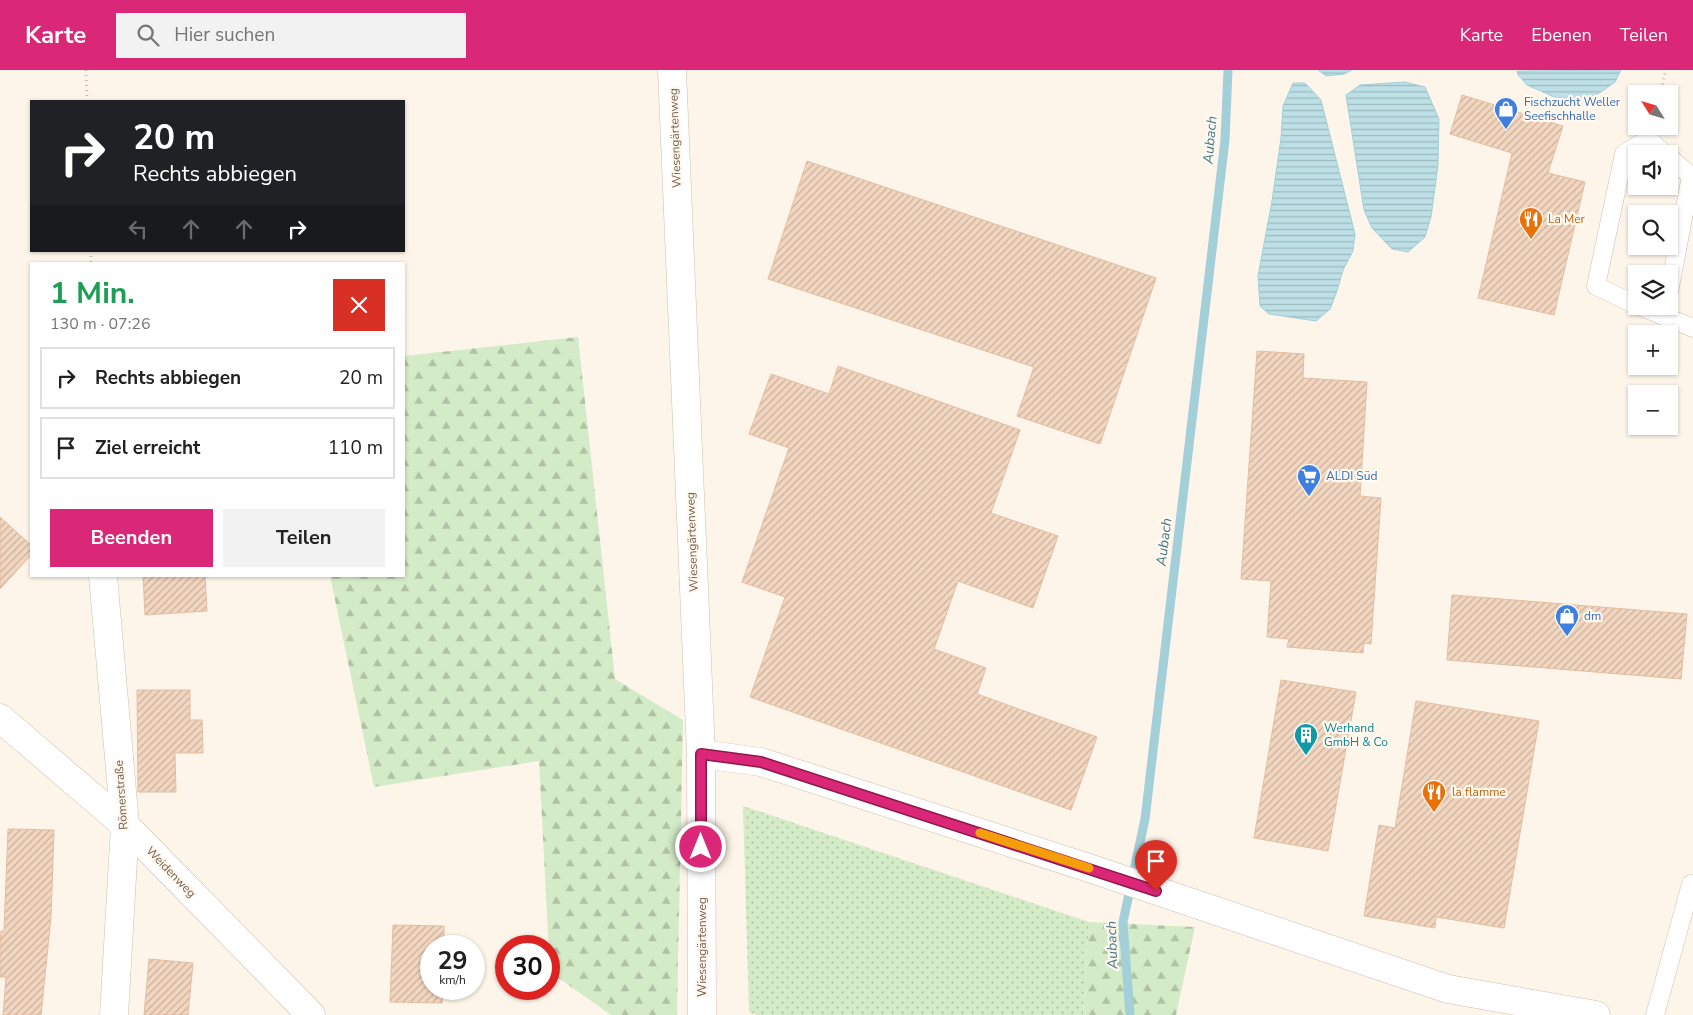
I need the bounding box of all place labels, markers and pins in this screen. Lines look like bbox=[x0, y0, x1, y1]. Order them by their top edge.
place label: Fischzucht Weller Seefischhalle bbox=[1524, 94, 1621, 124]
shop icon: Fischzucht Weller Seefischhalle bbox=[1493, 96, 1519, 130]
restaurant icon: La Mer bbox=[1518, 206, 1544, 240]
place label: La Mer bbox=[1548, 211, 1586, 227]
supermarket icon: ALDI Süd bbox=[1296, 463, 1322, 497]
place label: ALDI Süd bbox=[1326, 468, 1377, 484]
shop icon: dm bbox=[1554, 603, 1580, 637]
place label: dm bbox=[1584, 608, 1601, 624]
place label: Werhand GmbH & Co bbox=[1324, 720, 1388, 750]
building icon: Werhand GmbH & Co bbox=[1293, 722, 1319, 756]
restaurant icon: la flamme bbox=[1421, 779, 1447, 813]
place label: la flamme bbox=[1452, 784, 1506, 800]
pin bbox=[1135, 840, 1177, 891]

